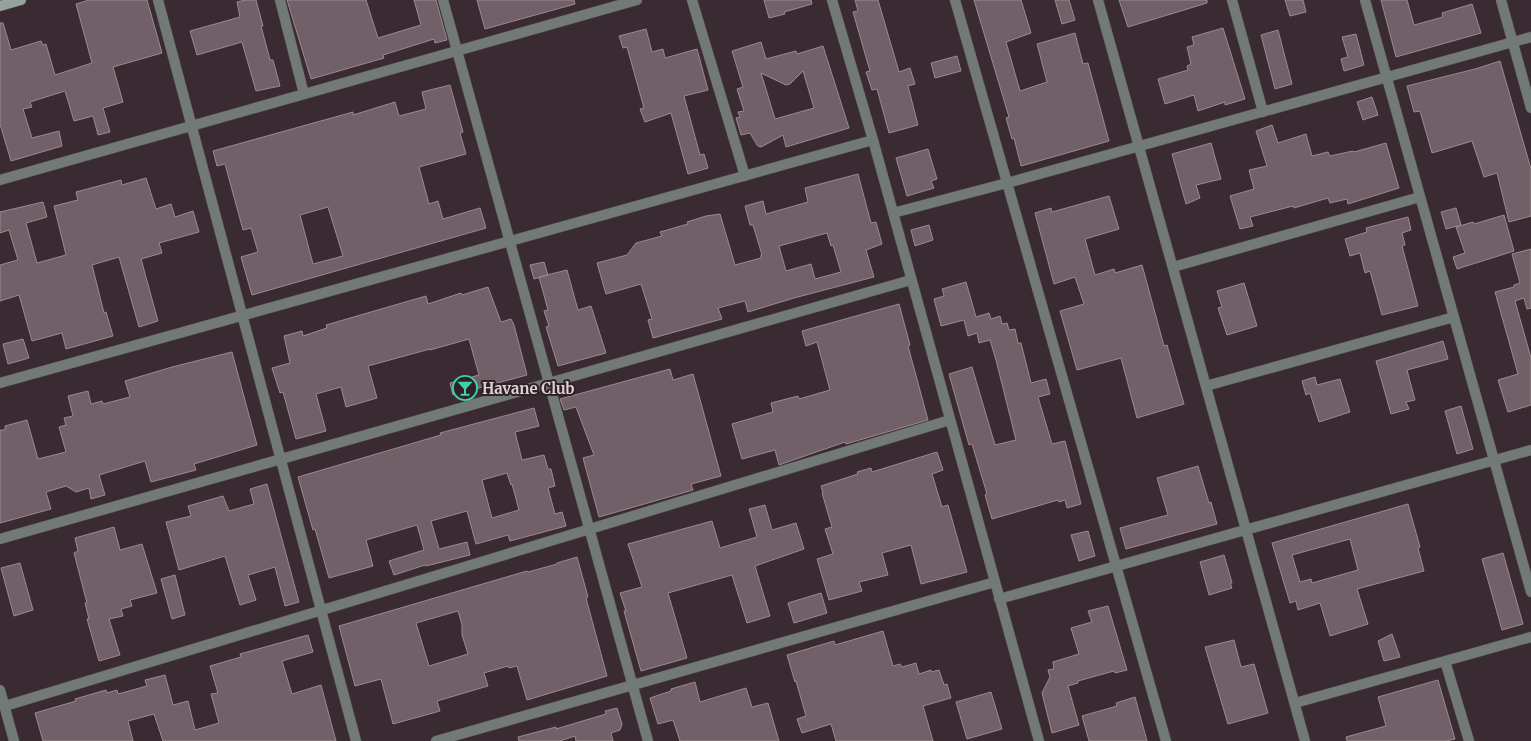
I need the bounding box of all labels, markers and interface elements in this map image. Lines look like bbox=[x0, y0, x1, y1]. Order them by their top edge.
bar icon: Havane Club bbox=[452, 375, 478, 401]
place label: Havane Club bbox=[482, 379, 575, 398]

